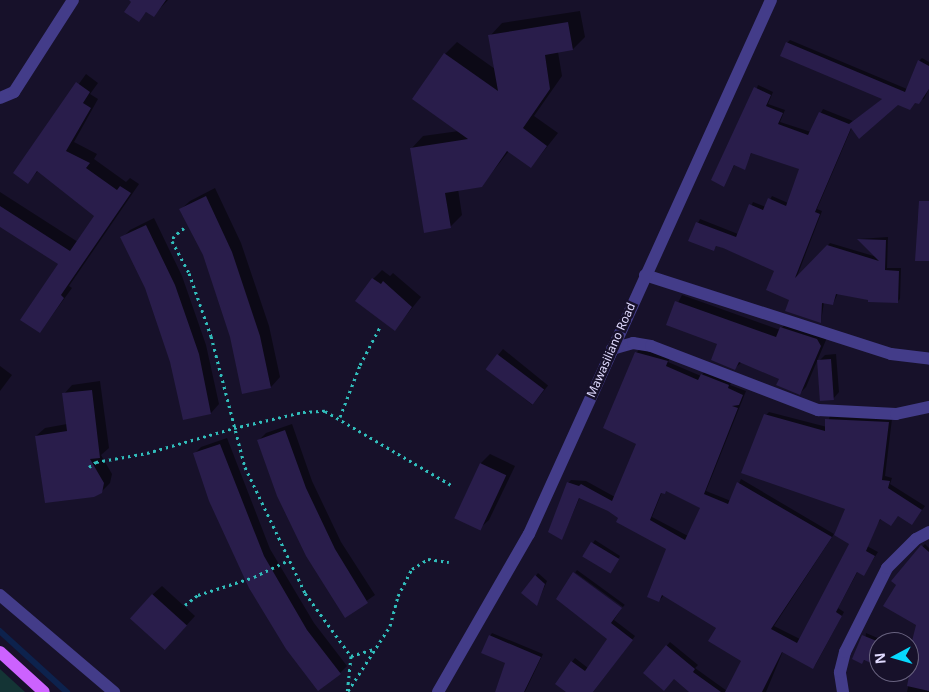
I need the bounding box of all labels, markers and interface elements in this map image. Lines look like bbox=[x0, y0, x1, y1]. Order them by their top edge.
street label: Mawasiliano Road bbox=[584, 300, 638, 400]
north arrow bbox=[869, 632, 919, 682]
text: N bbox=[870, 652, 890, 665]

